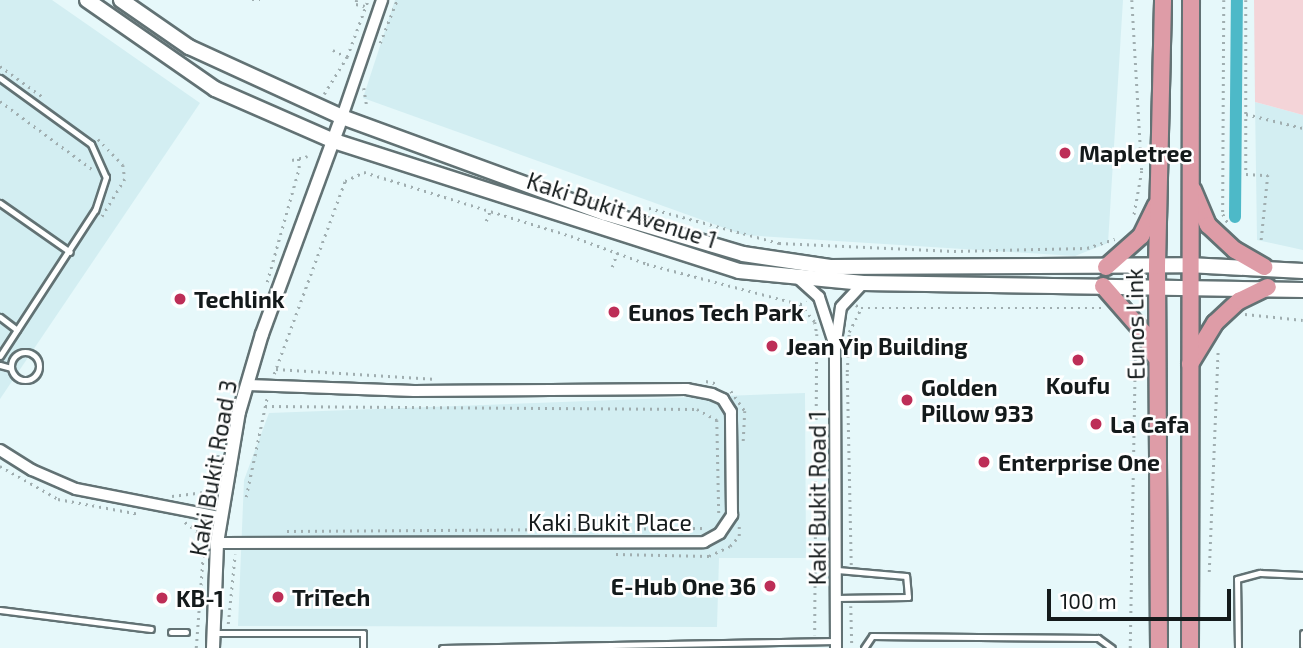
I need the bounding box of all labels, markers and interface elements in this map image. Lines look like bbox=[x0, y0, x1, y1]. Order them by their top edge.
place label: Mapletree bbox=[1079, 139, 1192, 167]
marker: Mapletree bbox=[1057, 145, 1073, 161]
street label: Kaki Bukit Avenue 1 bbox=[523, 166, 721, 254]
street label: Eunos Link bbox=[1120, 268, 1150, 380]
place label: Techlink bbox=[194, 285, 285, 313]
marker: Techlink bbox=[172, 291, 188, 307]
place label: Eunos Tech Park bbox=[628, 298, 804, 326]
marker: Eunos Tech Park bbox=[606, 304, 622, 320]
place label: Jean Yip Building bbox=[786, 332, 968, 360]
marker: Jean Yip Building bbox=[764, 338, 780, 354]
marker: Koufu bbox=[1070, 352, 1086, 368]
place label: Koufu bbox=[1046, 371, 1110, 399]
place label: Golden Pillow 933 bbox=[921, 373, 1034, 427]
street label: Kaki Bukit Road 3 bbox=[184, 378, 242, 558]
marker: Golden Pillow 933 bbox=[899, 392, 915, 408]
place label: La Cafa bbox=[1110, 410, 1189, 438]
street label: Kaki Bukit Road 1 bbox=[803, 411, 831, 585]
marker: La Cafa bbox=[1088, 416, 1104, 432]
place label: Enterprise One bbox=[998, 448, 1160, 476]
marker: Enterprise One bbox=[976, 454, 992, 470]
street label: Kaki Bukit Place bbox=[528, 508, 692, 536]
place label: E-Hub One 36 bbox=[611, 572, 756, 600]
scale bar bbox=[1051, 574, 1235, 618]
marker: E-Hub One 36 bbox=[762, 578, 778, 594]
place label: TriTech bbox=[292, 583, 370, 611]
place label: KB-1 bbox=[176, 584, 224, 612]
text: 100 m bbox=[1060, 588, 1117, 613]
marker: TriTech bbox=[270, 589, 286, 605]
marker: KB-1 bbox=[154, 590, 170, 606]

